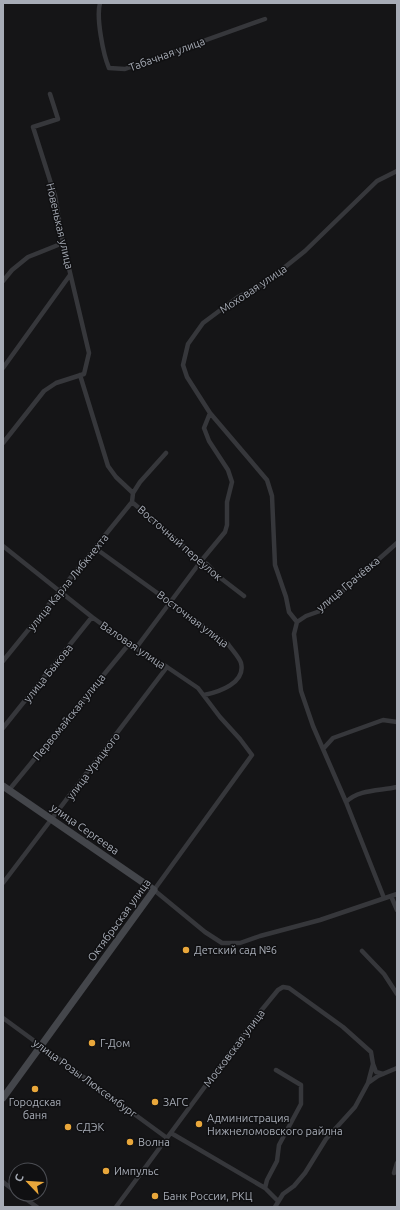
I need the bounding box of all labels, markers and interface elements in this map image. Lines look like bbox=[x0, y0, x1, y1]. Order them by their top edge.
street label: Табачная улица bbox=[127, 35, 207, 73]
street label: Новенькая улица bbox=[44, 182, 76, 270]
street label: Моховая улица bbox=[217, 262, 289, 316]
street label: Восточный переулок bbox=[135, 503, 225, 583]
street label: улица Карла Либкнехта bbox=[25, 531, 111, 633]
street label: улица Грачёвка bbox=[314, 554, 382, 614]
street label: Восточная улица bbox=[155, 588, 231, 650]
street label: Валовая улица bbox=[98, 619, 168, 671]
street label: улица Быкова bbox=[21, 642, 75, 704]
street label: Первомайская улица bbox=[30, 671, 108, 763]
street label: улица Урицкого bbox=[64, 730, 122, 802]
street label: улица Сергеева bbox=[49, 801, 121, 857]
street label: Октябрьская улица bbox=[85, 877, 153, 963]
place label: Детский сад №6 bbox=[194, 944, 277, 956]
marker: Детский сад №6 bbox=[181, 945, 191, 955]
street label: Московская улица bbox=[201, 1007, 267, 1089]
street label: улица Розы Люксембург bbox=[31, 1036, 140, 1120]
place label: Г-Дом bbox=[100, 1037, 130, 1049]
marker: Г-Дом bbox=[87, 1038, 97, 1048]
marker: Городская баня bbox=[30, 1084, 40, 1094]
place label: Городская баня bbox=[9, 1096, 61, 1121]
place label: ЗАГС bbox=[163, 1096, 189, 1108]
marker: ЗАГС bbox=[150, 1097, 160, 1107]
place label: Администрация Нижнеломовского райлна bbox=[207, 1112, 343, 1137]
marker: Администрация Нижнеломовского райлна bbox=[194, 1119, 204, 1129]
place label: СДЭК bbox=[76, 1121, 104, 1133]
marker: СДЭК bbox=[63, 1122, 73, 1132]
place label: Волна bbox=[138, 1136, 170, 1148]
marker: Волна bbox=[125, 1137, 135, 1147]
north arrow bbox=[8, 1162, 48, 1202]
place label: Импульс bbox=[114, 1165, 159, 1177]
marker: Импульс bbox=[101, 1166, 111, 1176]
text: С bbox=[12, 1172, 26, 1183]
place label: Банк России, РКЦ bbox=[163, 1190, 253, 1202]
marker: Банк России, РКЦ bbox=[150, 1191, 160, 1201]

